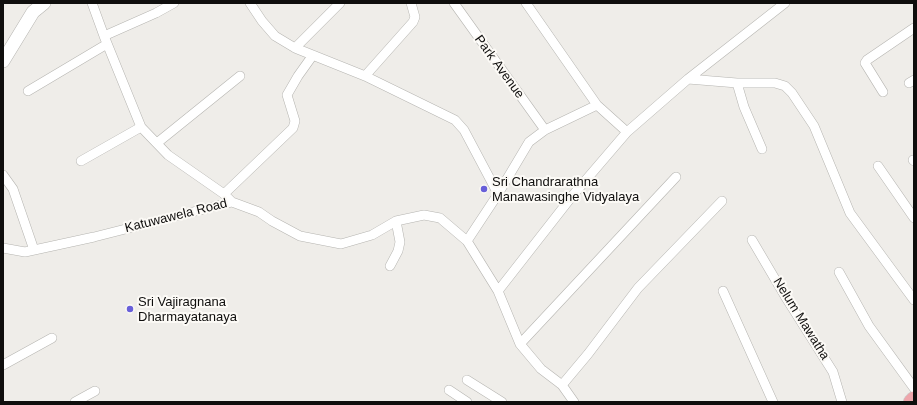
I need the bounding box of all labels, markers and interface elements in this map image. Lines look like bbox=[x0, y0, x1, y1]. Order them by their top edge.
street label: Park Avenue bbox=[471, 32, 527, 102]
place label: Sri Chandrarathna Manawasinghe Vidyalaya bbox=[492, 174, 639, 205]
marker: Sri Chandrarathna Manawasinghe Vidyalaya bbox=[479, 184, 489, 194]
street label: Katuwawela Road bbox=[123, 196, 229, 236]
street label: Nelum Mawatha bbox=[769, 275, 833, 363]
place label: Sri Vajiragnana Dharmayatanaya bbox=[138, 294, 237, 325]
marker: Sri Vajiragnana Dharmayatanaya bbox=[125, 304, 135, 314]

